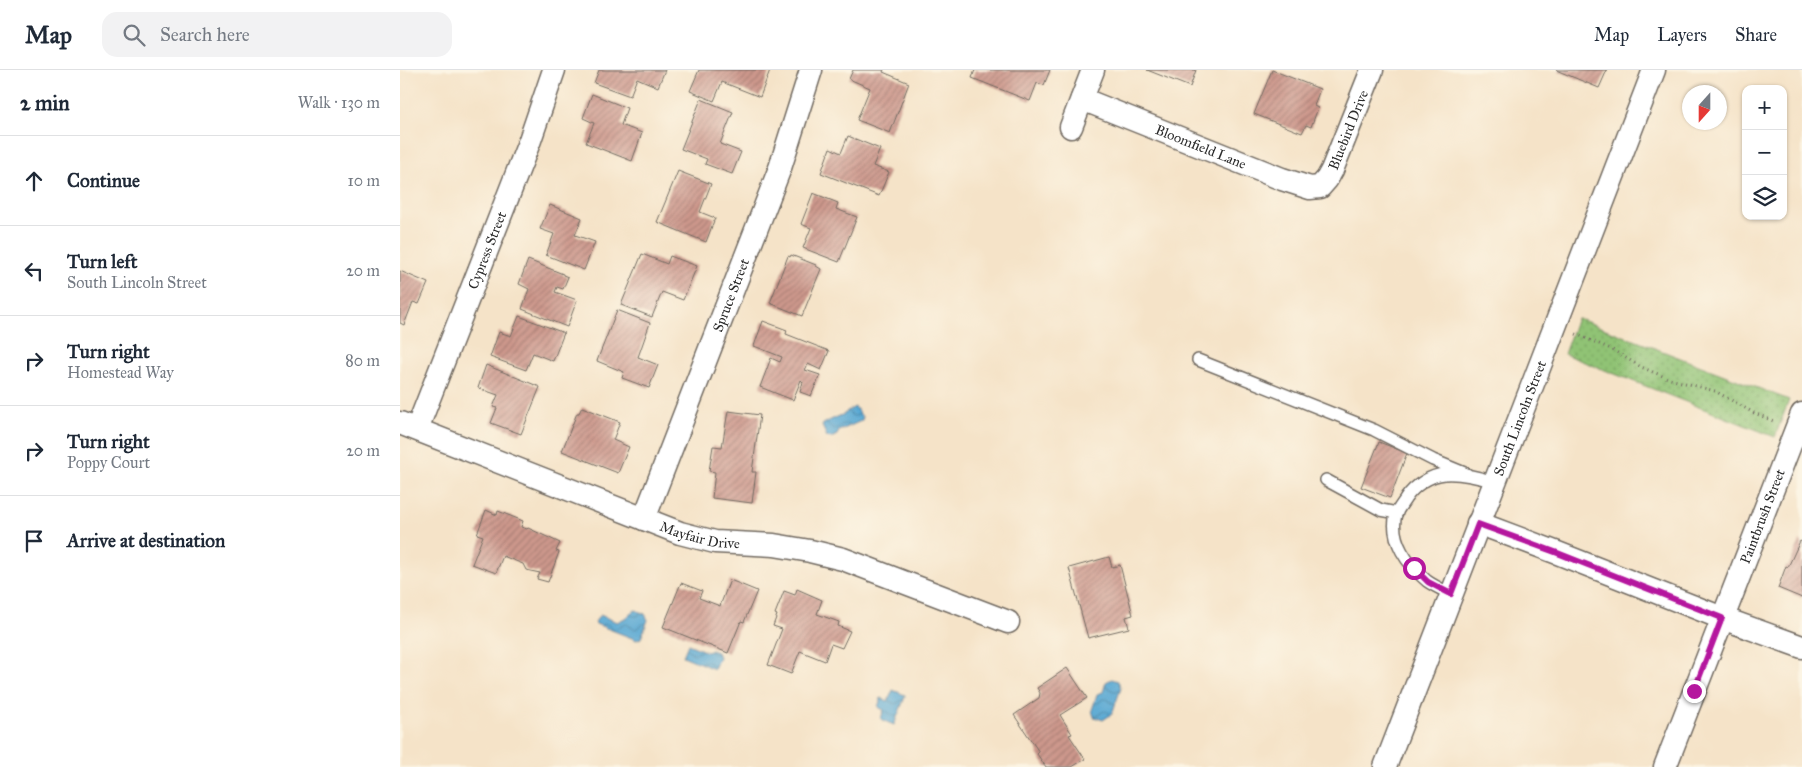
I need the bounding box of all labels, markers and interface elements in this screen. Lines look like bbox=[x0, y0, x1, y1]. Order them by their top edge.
search box bbox=[102, 12, 452, 57]
text: Map bbox=[25, 20, 72, 50]
icon: search bbox=[120, 21, 148, 49]
text: Search here bbox=[160, 23, 250, 46]
text: Map bbox=[1594, 24, 1629, 46]
text: Layers bbox=[1657, 24, 1707, 46]
text: Share bbox=[1735, 24, 1777, 46]
north arrow bbox=[1682, 85, 1727, 130]
map controls bbox=[1742, 85, 1787, 220]
button: + bbox=[1742, 85, 1787, 130]
street label: Bluebird Drive bbox=[1324, 87, 1372, 172]
text: 2 min bbox=[20, 90, 70, 116]
text: Walk · 130 m bbox=[298, 93, 380, 112]
street label: Bloomfield Lane bbox=[1153, 121, 1249, 172]
button: − bbox=[1742, 130, 1787, 175]
icon: ahead bbox=[20, 167, 48, 195]
text: Continue bbox=[67, 169, 140, 192]
text: 10 m bbox=[348, 171, 380, 190]
button: layers bbox=[1742, 175, 1787, 220]
street label: Cypress Street bbox=[464, 209, 510, 292]
text: Turn left bbox=[67, 250, 137, 273]
street label: Spruce Street bbox=[709, 256, 753, 334]
icon: left bbox=[20, 257, 48, 285]
text: 20 m bbox=[346, 261, 380, 280]
text: South Lincoln Street bbox=[67, 273, 207, 292]
text: Turn right bbox=[67, 340, 150, 363]
icon: right bbox=[20, 347, 48, 375]
text: 80 m bbox=[345, 351, 380, 370]
street label: South Lincoln Street bbox=[1490, 358, 1550, 478]
text: Homestead Way bbox=[67, 363, 174, 382]
text: Turn right bbox=[67, 430, 150, 453]
icon: right bbox=[20, 437, 48, 465]
text: 20 m bbox=[346, 441, 380, 460]
text: Poppy Court bbox=[67, 453, 150, 472]
street label: Paintbrush Street bbox=[1736, 466, 1788, 566]
street label: Mayfair Drive bbox=[658, 517, 741, 552]
icon: arrive bbox=[20, 527, 48, 555]
text: Arrive at destination bbox=[67, 529, 225, 552]
route start bbox=[1403, 557, 1426, 580]
route end bbox=[1683, 680, 1706, 703]

